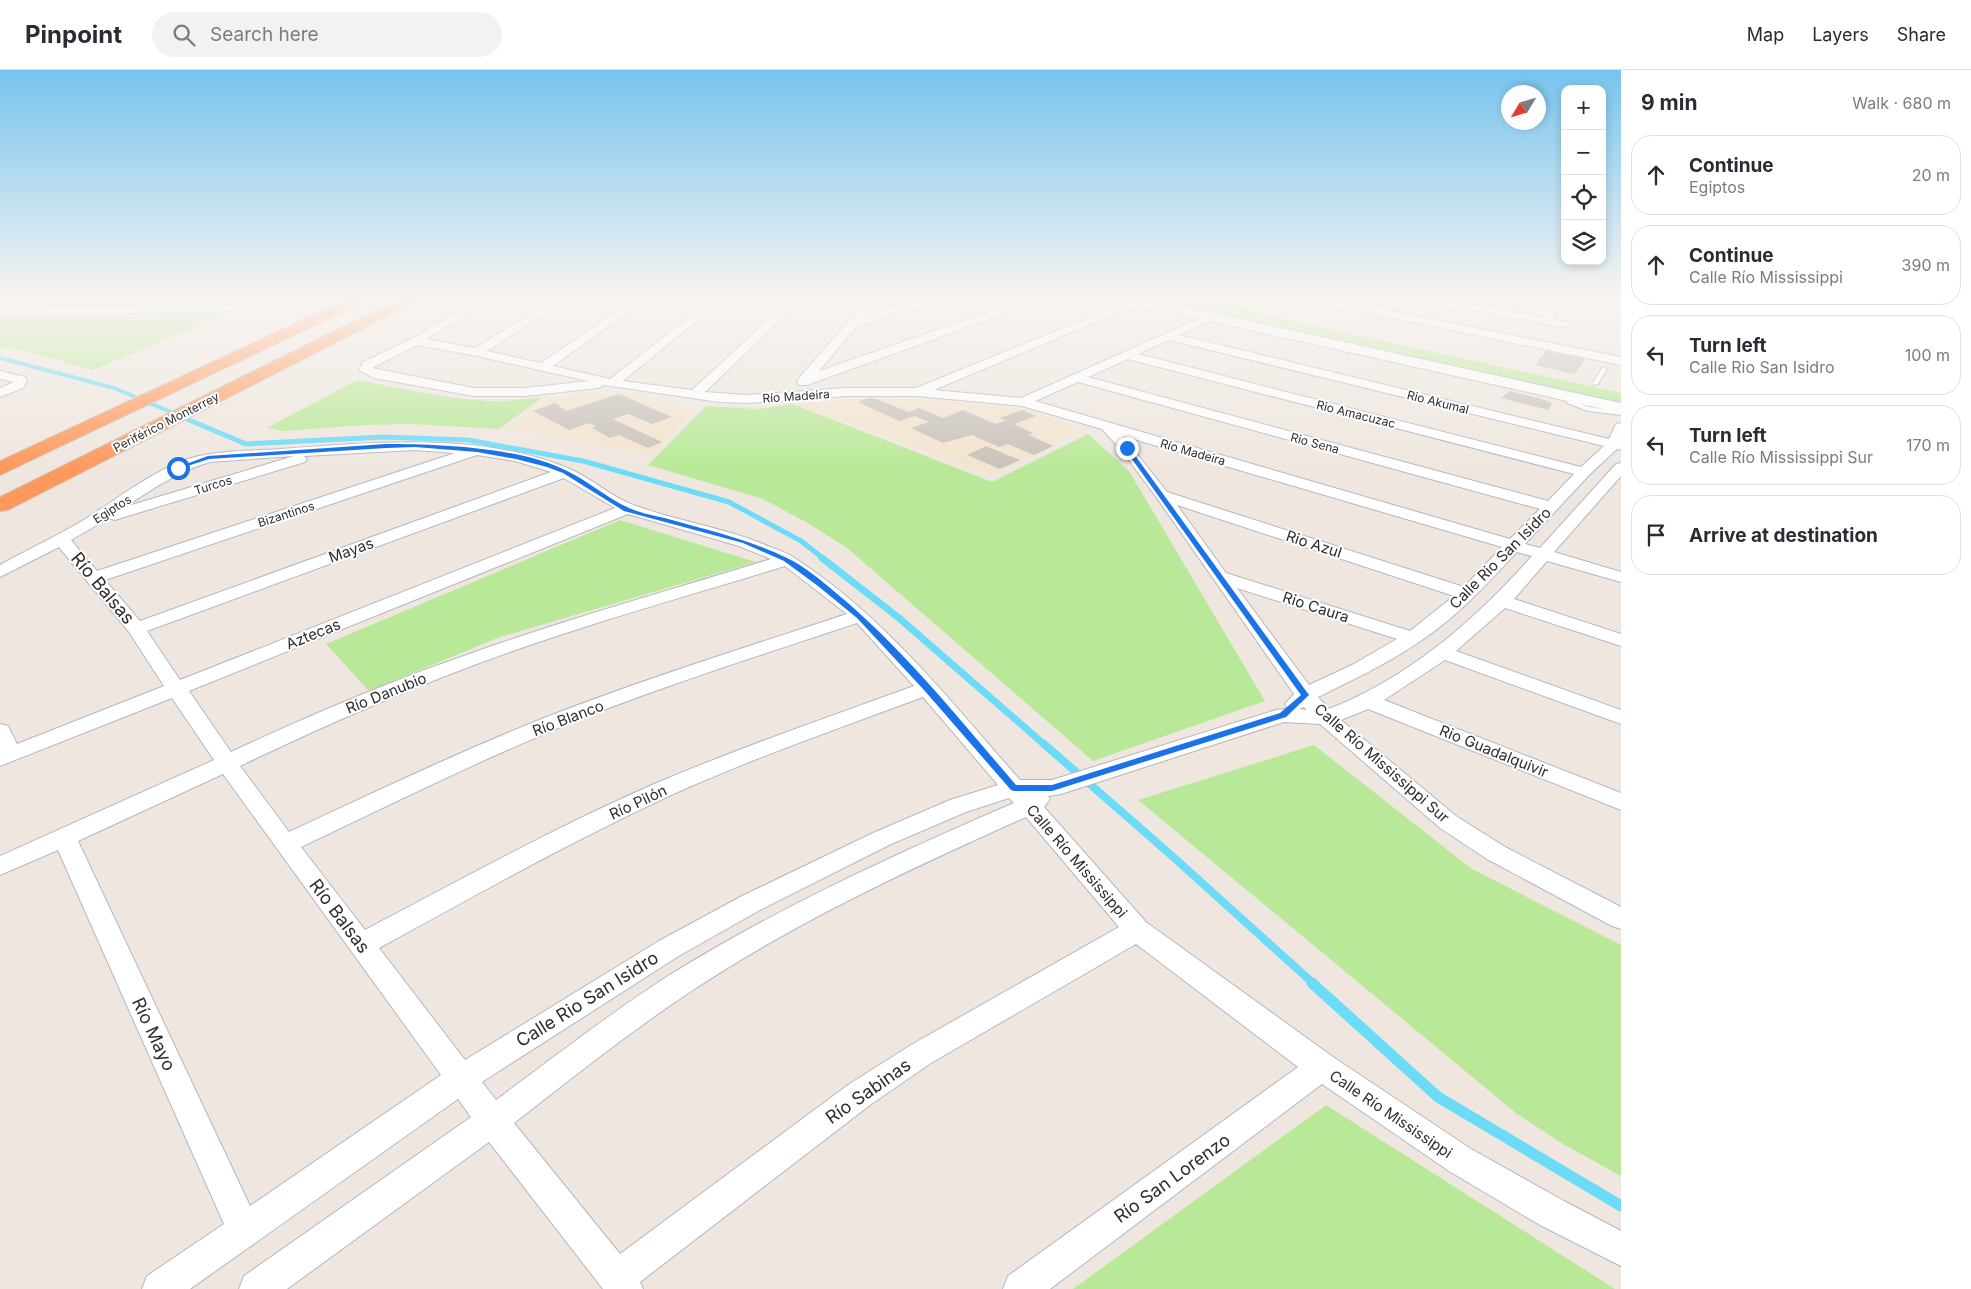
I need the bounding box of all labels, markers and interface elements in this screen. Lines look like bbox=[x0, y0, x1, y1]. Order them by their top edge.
search box bbox=[152, 12, 502, 57]
text: Pinpoint bbox=[25, 20, 122, 49]
icon: search bbox=[170, 21, 198, 49]
text: Search here bbox=[210, 23, 319, 46]
text: Map bbox=[1747, 24, 1784, 45]
text: Layers bbox=[1812, 24, 1869, 45]
text: Share bbox=[1897, 24, 1946, 45]
north arrow bbox=[1501, 85, 1546, 130]
map controls bbox=[1561, 85, 1606, 265]
button: + bbox=[1561, 85, 1606, 130]
text: 9 min bbox=[1641, 90, 1698, 115]
text: Walk · 680 m bbox=[1852, 93, 1951, 113]
button: − bbox=[1561, 130, 1606, 175]
text: Continue bbox=[1689, 154, 1774, 177]
icon: ahead bbox=[1642, 161, 1670, 189]
text: 20 m bbox=[1912, 165, 1950, 185]
button: locate bbox=[1561, 175, 1606, 220]
text: Egiptos bbox=[1689, 177, 1745, 197]
button: layers bbox=[1561, 220, 1606, 265]
text: Continue bbox=[1689, 244, 1774, 267]
icon: ahead bbox=[1642, 251, 1670, 279]
text: 390 m bbox=[1902, 255, 1950, 275]
text: Calle Río Mississippi bbox=[1689, 267, 1843, 287]
text: Turn left bbox=[1689, 334, 1767, 357]
icon: left bbox=[1642, 341, 1670, 369]
text: 100 m bbox=[1905, 345, 1950, 365]
text: Calle Rio San Isidro bbox=[1689, 357, 1834, 377]
street label: Río Madeira bbox=[762, 386, 830, 406]
street label: Rio Akumal bbox=[1405, 387, 1471, 417]
street label: Periférico Monterrey bbox=[111, 389, 222, 455]
street label: Rio Amacuzac bbox=[1315, 397, 1397, 431]
text: Turn left bbox=[1689, 424, 1767, 447]
street label: Rio Sena bbox=[1289, 429, 1341, 457]
icon: left bbox=[1642, 431, 1670, 459]
text: 170 m bbox=[1906, 435, 1950, 455]
street label: Río Madeira bbox=[1159, 436, 1227, 468]
route end bbox=[1116, 437, 1139, 460]
text: Calle Río Mississippi Sur bbox=[1689, 447, 1873, 467]
route start bbox=[167, 457, 190, 480]
street label: Turcos bbox=[192, 472, 234, 498]
street label: Egiptos bbox=[90, 491, 134, 527]
street label: Bizantinos bbox=[256, 498, 316, 530]
street label: Calle Rio San Isidro bbox=[1445, 503, 1555, 613]
icon: arrive bbox=[1642, 521, 1670, 549]
text: Arrive at destination bbox=[1689, 524, 1878, 547]
street label: Rio Azul bbox=[1284, 526, 1344, 562]
street label: Mayas bbox=[326, 533, 376, 567]
street label: Río Balsas bbox=[67, 548, 139, 628]
street label: Rio Caura bbox=[1280, 587, 1352, 627]
street label: Aztecas bbox=[283, 614, 343, 654]
street label: Río Danubio bbox=[343, 668, 429, 718]
street label: Río Blanco bbox=[530, 696, 606, 740]
street label: Calle Río Mississippi Sur bbox=[1311, 699, 1454, 827]
street label: Rio Guadalquivir bbox=[1437, 721, 1551, 782]
street label: Río Pilón bbox=[606, 780, 670, 824]
street label: Calle Río Mississippi bbox=[1023, 800, 1131, 922]
street label: Río Balsas bbox=[305, 875, 375, 957]
street label: Calle Rio San Isidro bbox=[512, 947, 662, 1051]
street label: Río Mayo bbox=[128, 994, 180, 1074]
street label: Río Sabinas bbox=[821, 1054, 915, 1128]
street label: Calle Río Mississippi bbox=[1326, 1066, 1456, 1162]
street label: Río San Lorenzo bbox=[1110, 1129, 1234, 1227]

